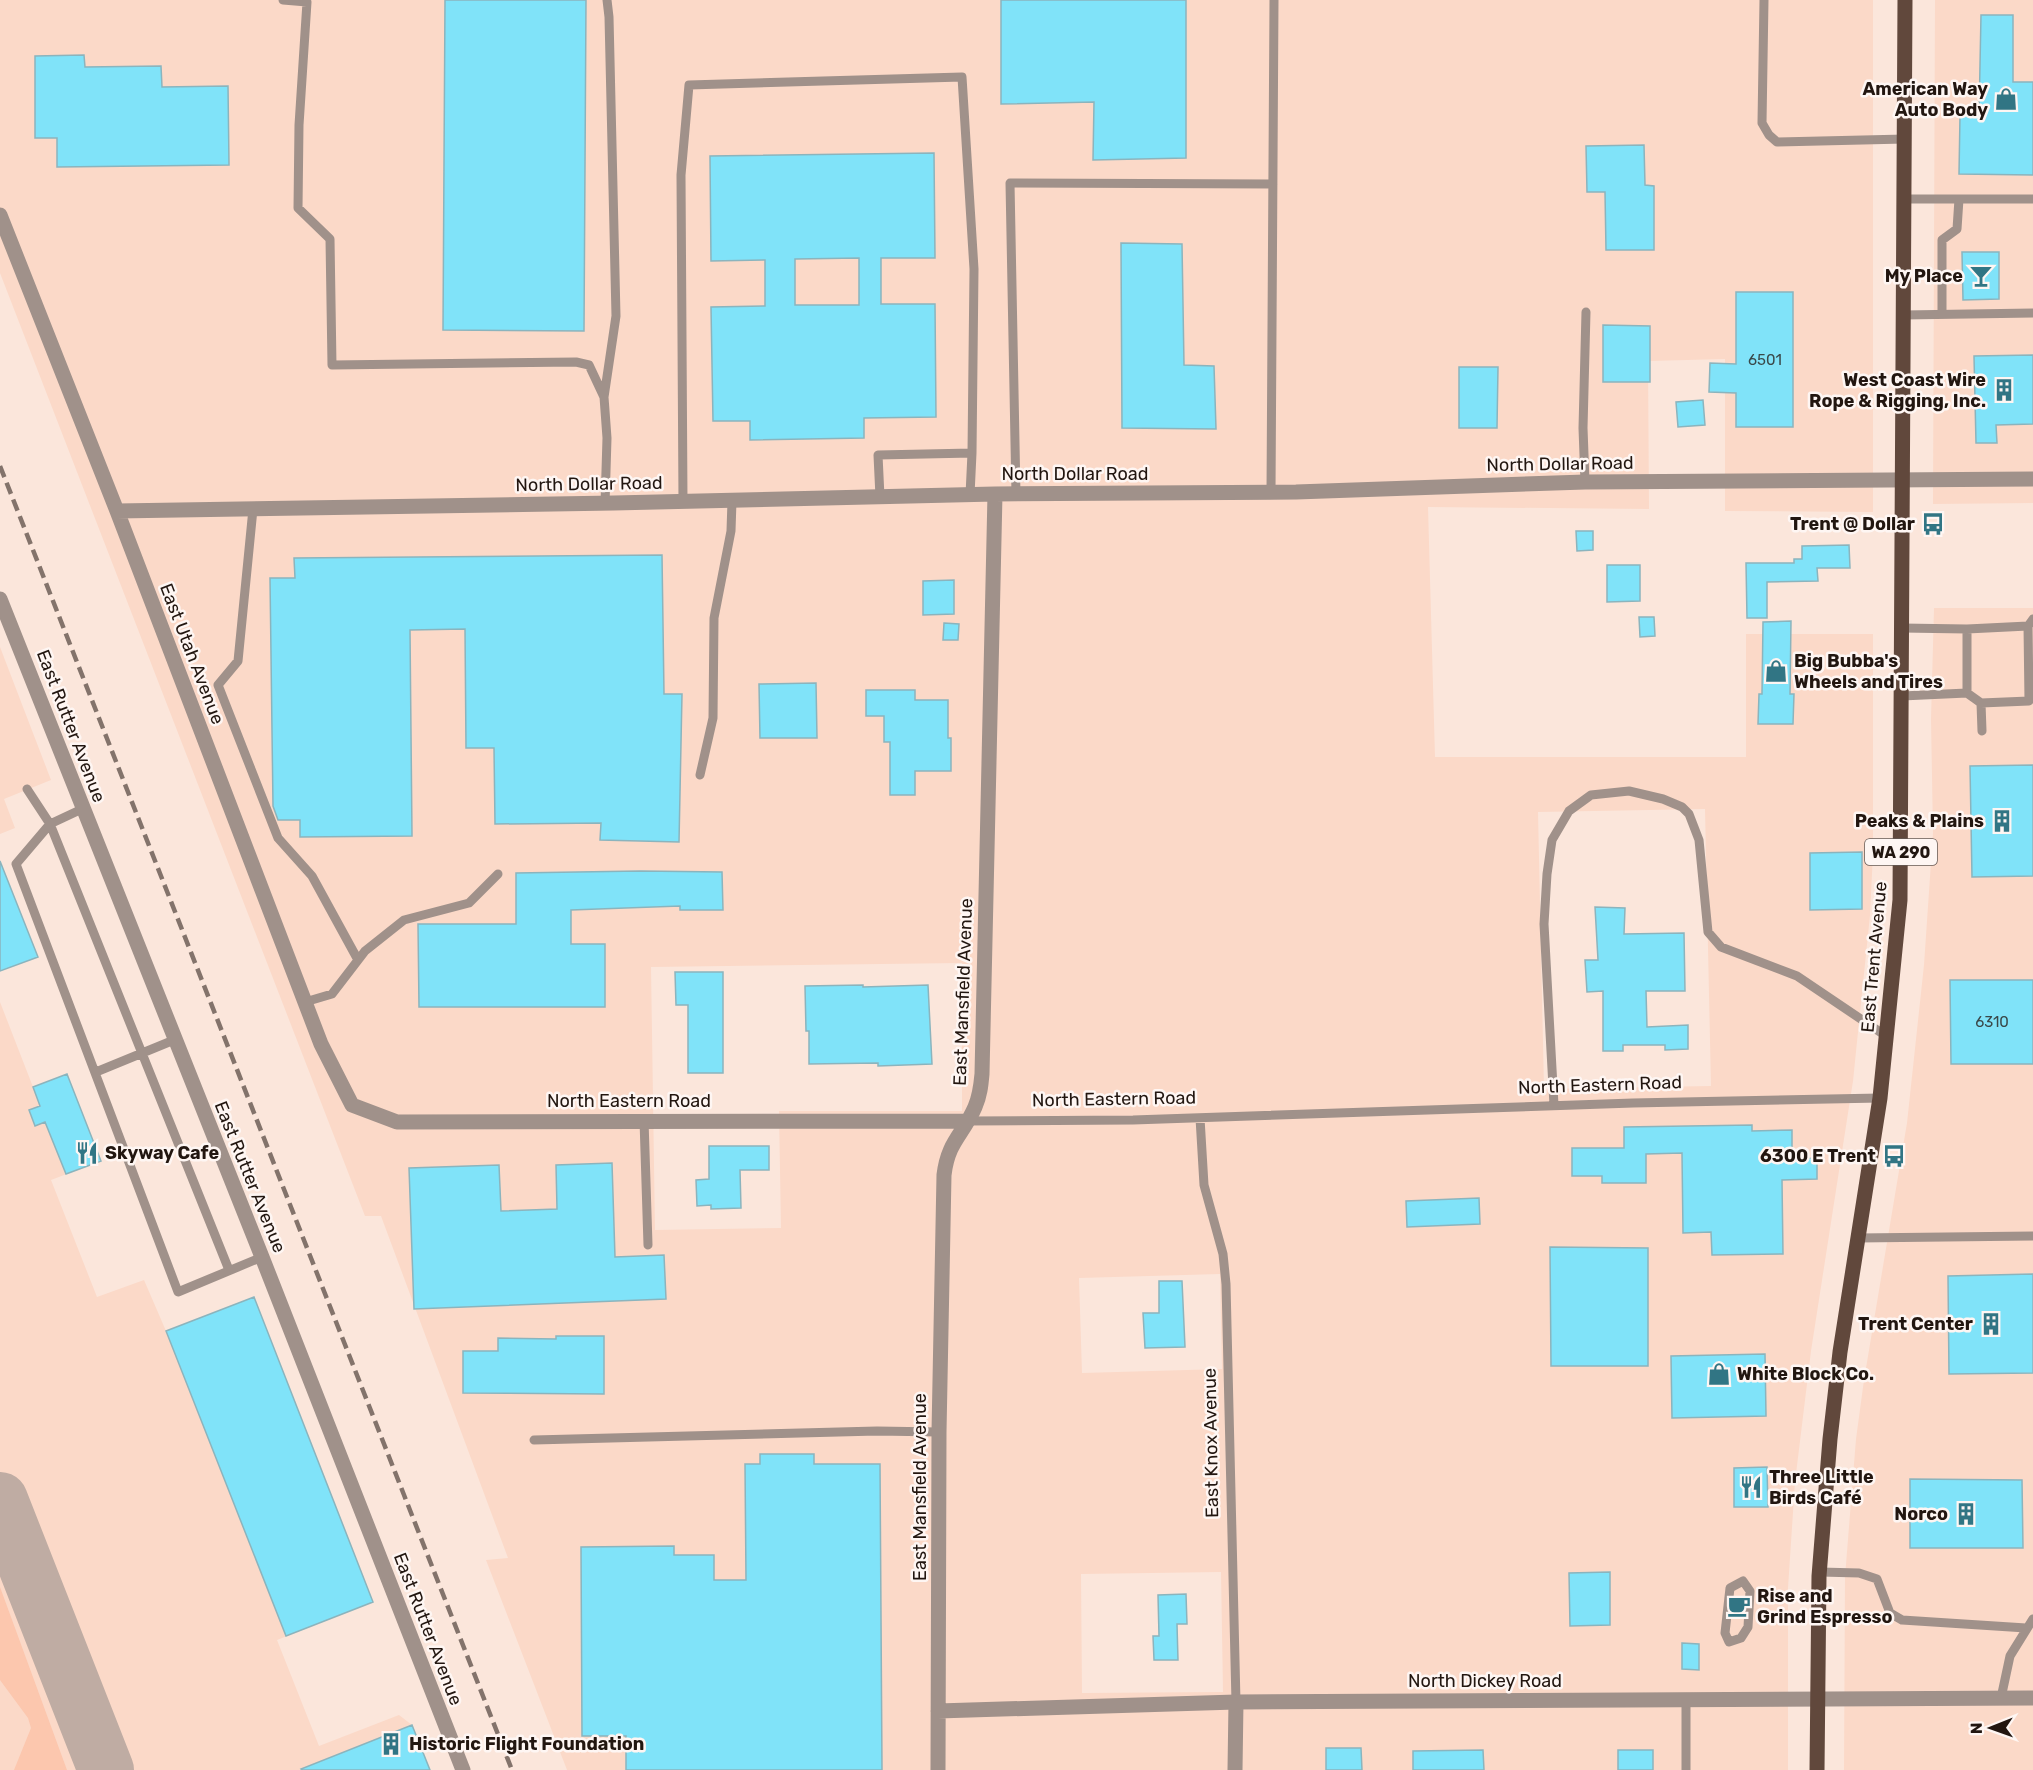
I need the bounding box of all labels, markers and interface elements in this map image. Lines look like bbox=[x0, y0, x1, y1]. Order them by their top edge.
place label: American Way Auto Body bbox=[1862, 78, 1988, 121]
shop icon: American Way Auto Body bbox=[1993, 86, 2019, 112]
bar icon: My Place bbox=[1968, 263, 1994, 289]
place label: My Place bbox=[1885, 265, 1963, 287]
house number: 6501 bbox=[1748, 351, 1782, 369]
place label: West Coast Wire Rope & Rigging, Inc. bbox=[1809, 369, 1986, 412]
building icon: West Coast Wire Rope & Rigging, Inc. bbox=[1991, 377, 2017, 403]
street label: North Dollar Road bbox=[1486, 452, 1634, 476]
street label: North Dollar Road bbox=[1001, 463, 1149, 485]
street label: North Dollar Road bbox=[515, 472, 663, 496]
bus stop icon: Trent @ Dollar bbox=[1920, 511, 1946, 537]
place label: Trent @ Dollar bbox=[1790, 513, 1915, 535]
street label: East Utah Avenue bbox=[155, 581, 229, 727]
street label: East Rutter Avenue bbox=[32, 647, 110, 805]
place label: Big Bubba's Wheels and Tires bbox=[1794, 650, 1943, 693]
shop icon: Big Bubba's Wheels and Tires bbox=[1763, 658, 1789, 684]
building icon: Peaks & Plains bbox=[1989, 808, 2015, 834]
place label: Peaks & Plains bbox=[1855, 810, 1984, 832]
road number: WA 290 bbox=[1865, 839, 1937, 865]
street label: East Trent Avenue bbox=[1856, 881, 1892, 1033]
street label: East Mansfield Avenue bbox=[949, 898, 977, 1086]
house number: 6310 bbox=[1975, 1013, 2009, 1031]
street label: North Eastern Road bbox=[1518, 1071, 1682, 1099]
street label: North Eastern Road bbox=[1032, 1087, 1196, 1111]
street label: North Eastern Road bbox=[547, 1090, 711, 1112]
street label: East Rutter Avenue bbox=[210, 1098, 290, 1256]
restaurant icon: Skyway Cafe bbox=[74, 1140, 100, 1166]
place label: Skyway Cafe bbox=[105, 1142, 219, 1164]
bus stop icon: 6300 E Trent bbox=[1881, 1143, 1907, 1169]
place label: 6300 E Trent bbox=[1760, 1145, 1876, 1167]
building icon: Trent Center bbox=[1978, 1311, 2004, 1337]
place label: Trent Center bbox=[1858, 1313, 1973, 1335]
shop icon: White Block Co. bbox=[1706, 1361, 1732, 1387]
place label: White Block Co. bbox=[1737, 1363, 1874, 1385]
street label: East Knox Avenue bbox=[1199, 1368, 1223, 1518]
street label: East Mansfield Avenue bbox=[909, 1393, 931, 1581]
place label: Three Little Birds Café bbox=[1769, 1466, 1874, 1509]
restaurant icon: Three Little Birds Café bbox=[1738, 1474, 1764, 1500]
building icon: Norco bbox=[1953, 1501, 1979, 1527]
place label: Norco bbox=[1894, 1503, 1948, 1525]
street label: East Rutter Avenue bbox=[389, 1550, 467, 1708]
place label: Rise and Grind Espresso bbox=[1757, 1585, 1893, 1628]
cafe icon: Rise and Grind Espresso bbox=[1726, 1593, 1752, 1619]
street label: North Dickey Road bbox=[1408, 1670, 1562, 1692]
north arrow bbox=[1961, 1698, 2021, 1758]
text: N bbox=[1967, 1722, 1986, 1734]
building icon: Historic Flight Foundation bbox=[378, 1731, 404, 1757]
place label: Historic Flight Foundation bbox=[409, 1733, 644, 1755]

